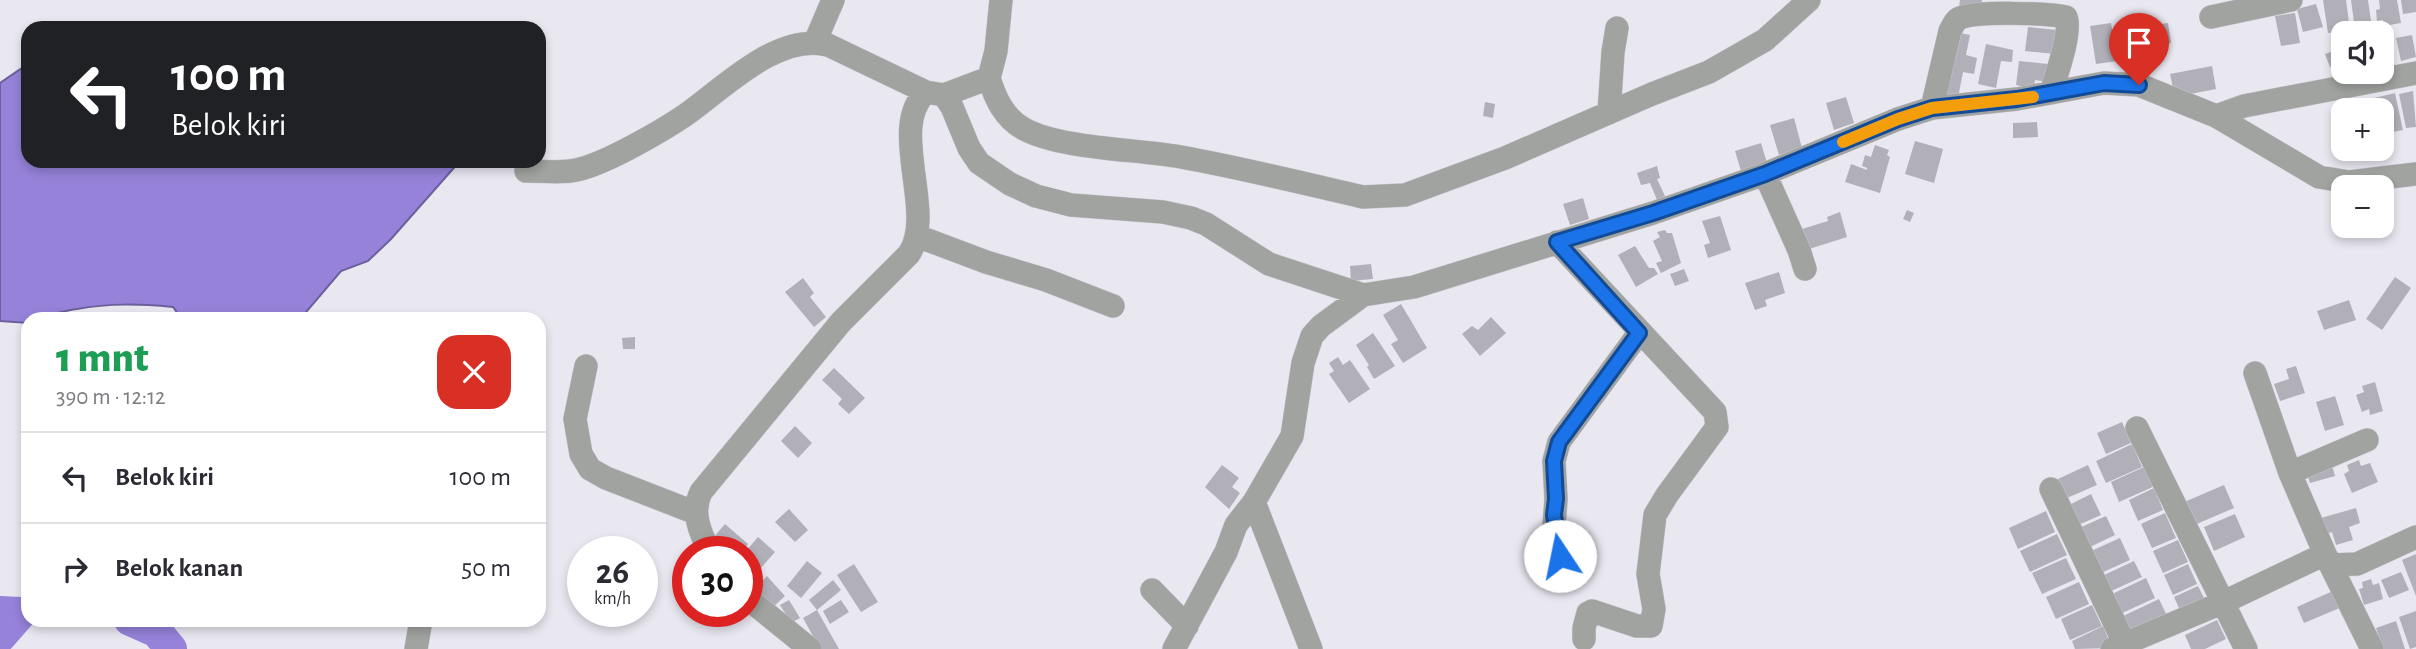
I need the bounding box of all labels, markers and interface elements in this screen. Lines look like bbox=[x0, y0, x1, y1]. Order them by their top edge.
pin bbox=[2109, 13, 2169, 85]
map controls bbox=[2331, 21, 2394, 238]
button: sound bbox=[2331, 21, 2394, 84]
icon: arrive bbox=[2120, 24, 2158, 62]
icon: left bbox=[56, 49, 147, 140]
text: 100 m bbox=[171, 51, 287, 100]
button: + bbox=[2331, 98, 2394, 161]
text: Belok kiri bbox=[171, 109, 287, 141]
button: − bbox=[2331, 175, 2394, 238]
button: close bbox=[437, 335, 511, 409]
text: 1 mnt bbox=[56, 337, 149, 379]
text: 390 m · 12:12 bbox=[56, 386, 166, 409]
icon: left bbox=[56, 459, 94, 497]
text: Belok kiri bbox=[115, 464, 214, 490]
text: 100 m bbox=[450, 464, 511, 490]
position arrow bbox=[1523, 519, 1597, 593]
speed limit sign: 30 bbox=[672, 536, 763, 627]
icon: right bbox=[56, 550, 94, 588]
text: Belok kanan bbox=[115, 555, 243, 581]
text: 50 m bbox=[461, 555, 511, 581]
text: 26 bbox=[596, 555, 629, 590]
text: km/h bbox=[594, 590, 631, 608]

